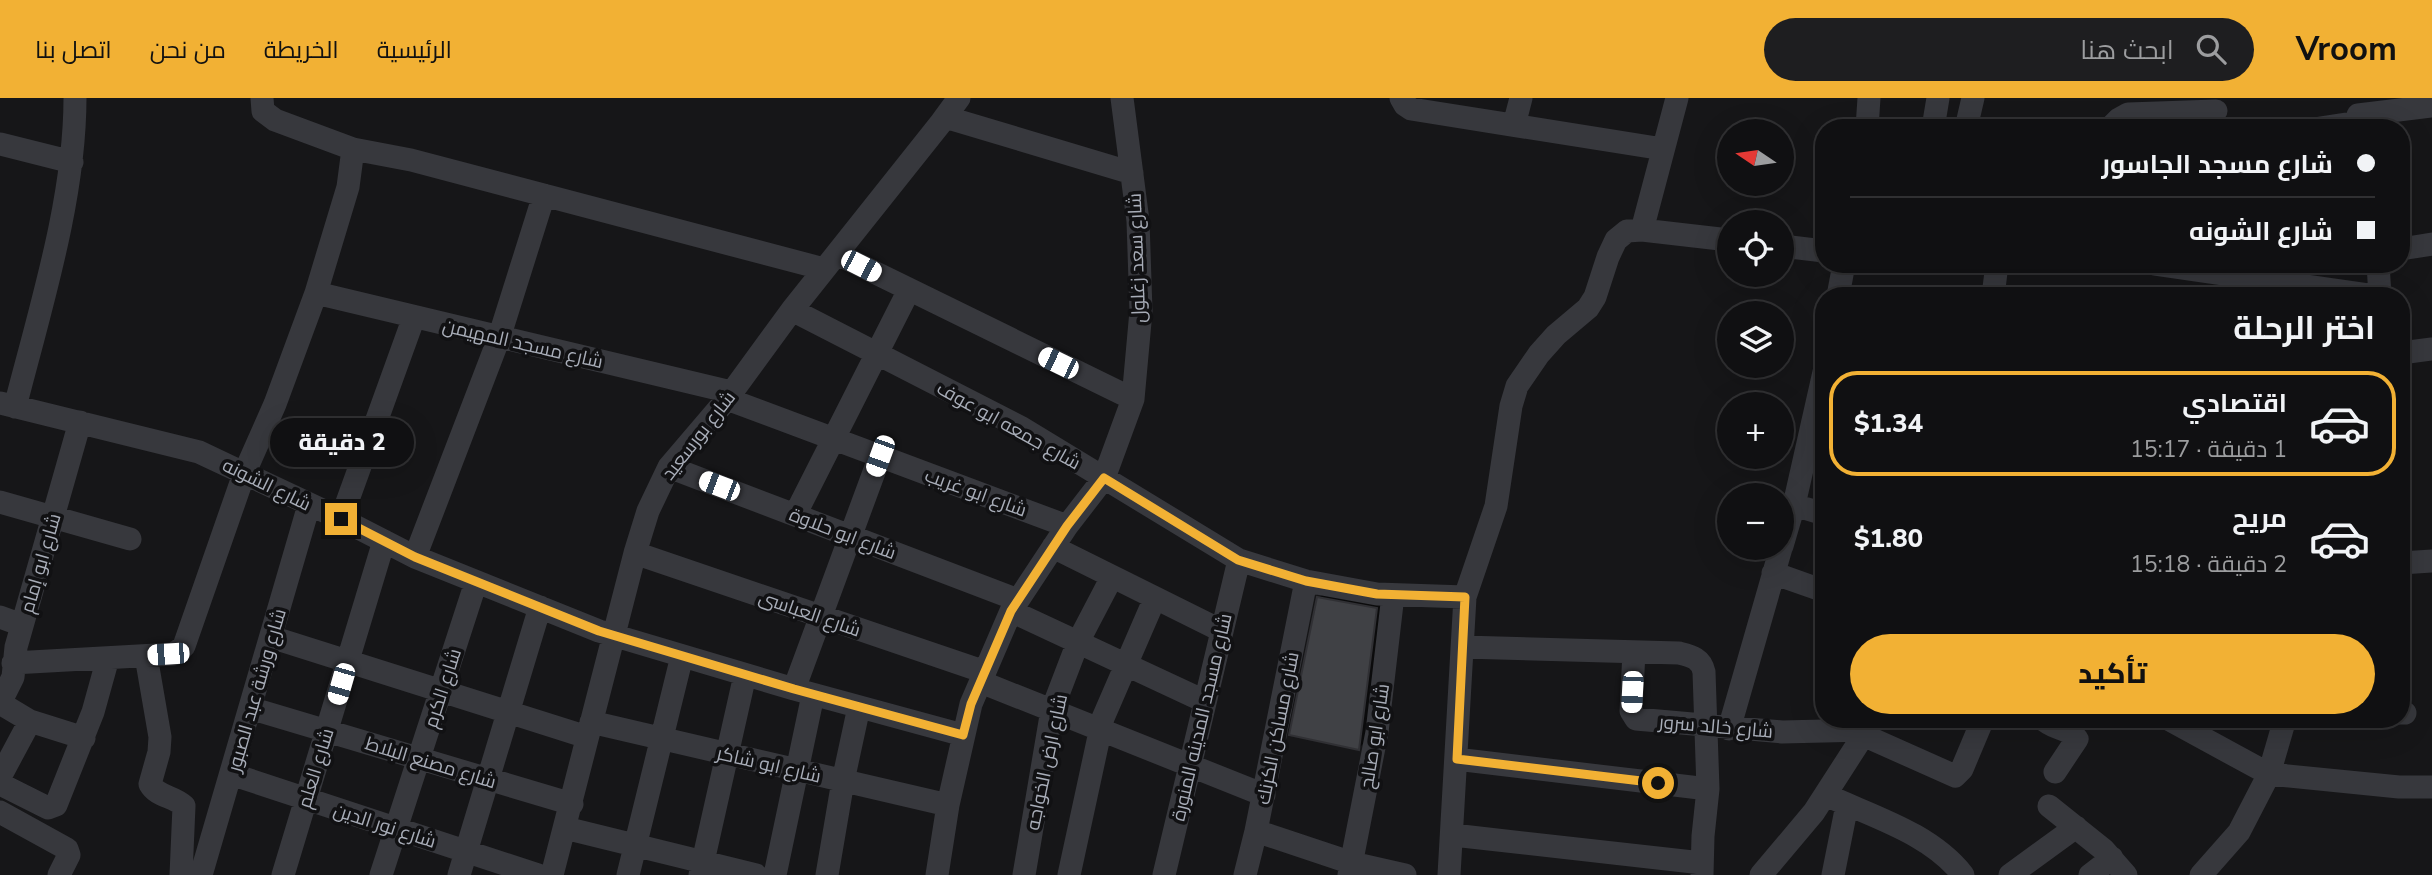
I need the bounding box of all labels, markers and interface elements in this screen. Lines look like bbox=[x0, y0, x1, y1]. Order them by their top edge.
search box bbox=[1764, 18, 2254, 81]
text: Vroom bbox=[2296, 27, 2397, 72]
icon: search bbox=[2192, 30, 2230, 68]
text: ابحث هنا bbox=[2080, 33, 2174, 68]
text: اتصل بنا bbox=[35, 34, 112, 66]
text: من نحن bbox=[150, 34, 226, 66]
text: الخريطة bbox=[264, 34, 339, 66]
text: الرئيسية bbox=[377, 34, 452, 66]
north arrow bbox=[1717, 119, 1794, 196]
map controls bbox=[1717, 119, 1794, 560]
text: شارع مسجد الجاسور bbox=[2102, 147, 2333, 182]
street label: شارع سعد زغلول bbox=[1122, 192, 1152, 324]
button: locate bbox=[1717, 210, 1794, 287]
text: شارع الشونه bbox=[2189, 214, 2333, 249]
car bbox=[838, 247, 885, 285]
button: layers bbox=[1717, 301, 1794, 378]
text: اختر الرحلة bbox=[2233, 307, 2375, 350]
street label: شارع مسجد المهيمن bbox=[440, 313, 606, 375]
car bbox=[1035, 344, 1082, 382]
street label: شارع جمعه ابو عوف bbox=[932, 375, 1085, 476]
street label: شارع بورسعيد bbox=[656, 386, 742, 486]
text: اقتصادي bbox=[2182, 386, 2287, 421]
button: + bbox=[1717, 392, 1794, 469]
icon: car bbox=[2308, 392, 2371, 455]
text: $1.34 bbox=[1854, 406, 1923, 441]
callout: 2 دقيقة bbox=[269, 418, 413, 466]
text: 2 دقيقة bbox=[299, 427, 386, 458]
car bbox=[863, 433, 898, 479]
text: 1 دقيقة · 15:17 bbox=[2130, 434, 2287, 465]
street label: شارع الشونه bbox=[218, 452, 315, 517]
street label: شارع ابو غريب bbox=[921, 462, 1030, 523]
car bbox=[696, 469, 743, 503]
button: − bbox=[1717, 483, 1794, 560]
text: مريح bbox=[2232, 501, 2287, 536]
street label: شارع ابو حلاوة bbox=[785, 502, 900, 566]
route end bbox=[325, 503, 357, 535]
icon: car bbox=[2308, 507, 2371, 570]
street label: شارع ابو إمام bbox=[14, 510, 68, 616]
text: $1.80 bbox=[1854, 521, 1923, 556]
text: 2 دقيقة · 15:18 bbox=[2130, 549, 2287, 580]
street label: شارع العباسى bbox=[755, 584, 864, 643]
street label: شارع ورشة عبد الصبور bbox=[221, 606, 293, 776]
street label: شارع مسجد المدينه المنورة bbox=[1165, 611, 1239, 824]
button: تأكيد bbox=[1850, 634, 2375, 714]
car bbox=[147, 642, 190, 666]
street label: شارع الكرم bbox=[418, 645, 468, 731]
street label: شارع مساكن الكرنك bbox=[1250, 650, 1306, 807]
car bbox=[326, 661, 357, 707]
car bbox=[1621, 670, 1644, 714]
street label: شارع ابو صالح bbox=[1354, 682, 1396, 791]
street label: شارع ارض الخواجه bbox=[1020, 692, 1074, 833]
street label: شارع خالد سرور bbox=[1657, 709, 1774, 745]
street label: شارع العلم bbox=[291, 725, 340, 812]
street label: شارع مصنع البلاط bbox=[362, 731, 499, 795]
street label: شارع ابو شاكر bbox=[713, 740, 824, 790]
route start bbox=[1642, 767, 1674, 799]
street label: شارع نور الدين bbox=[330, 797, 439, 855]

